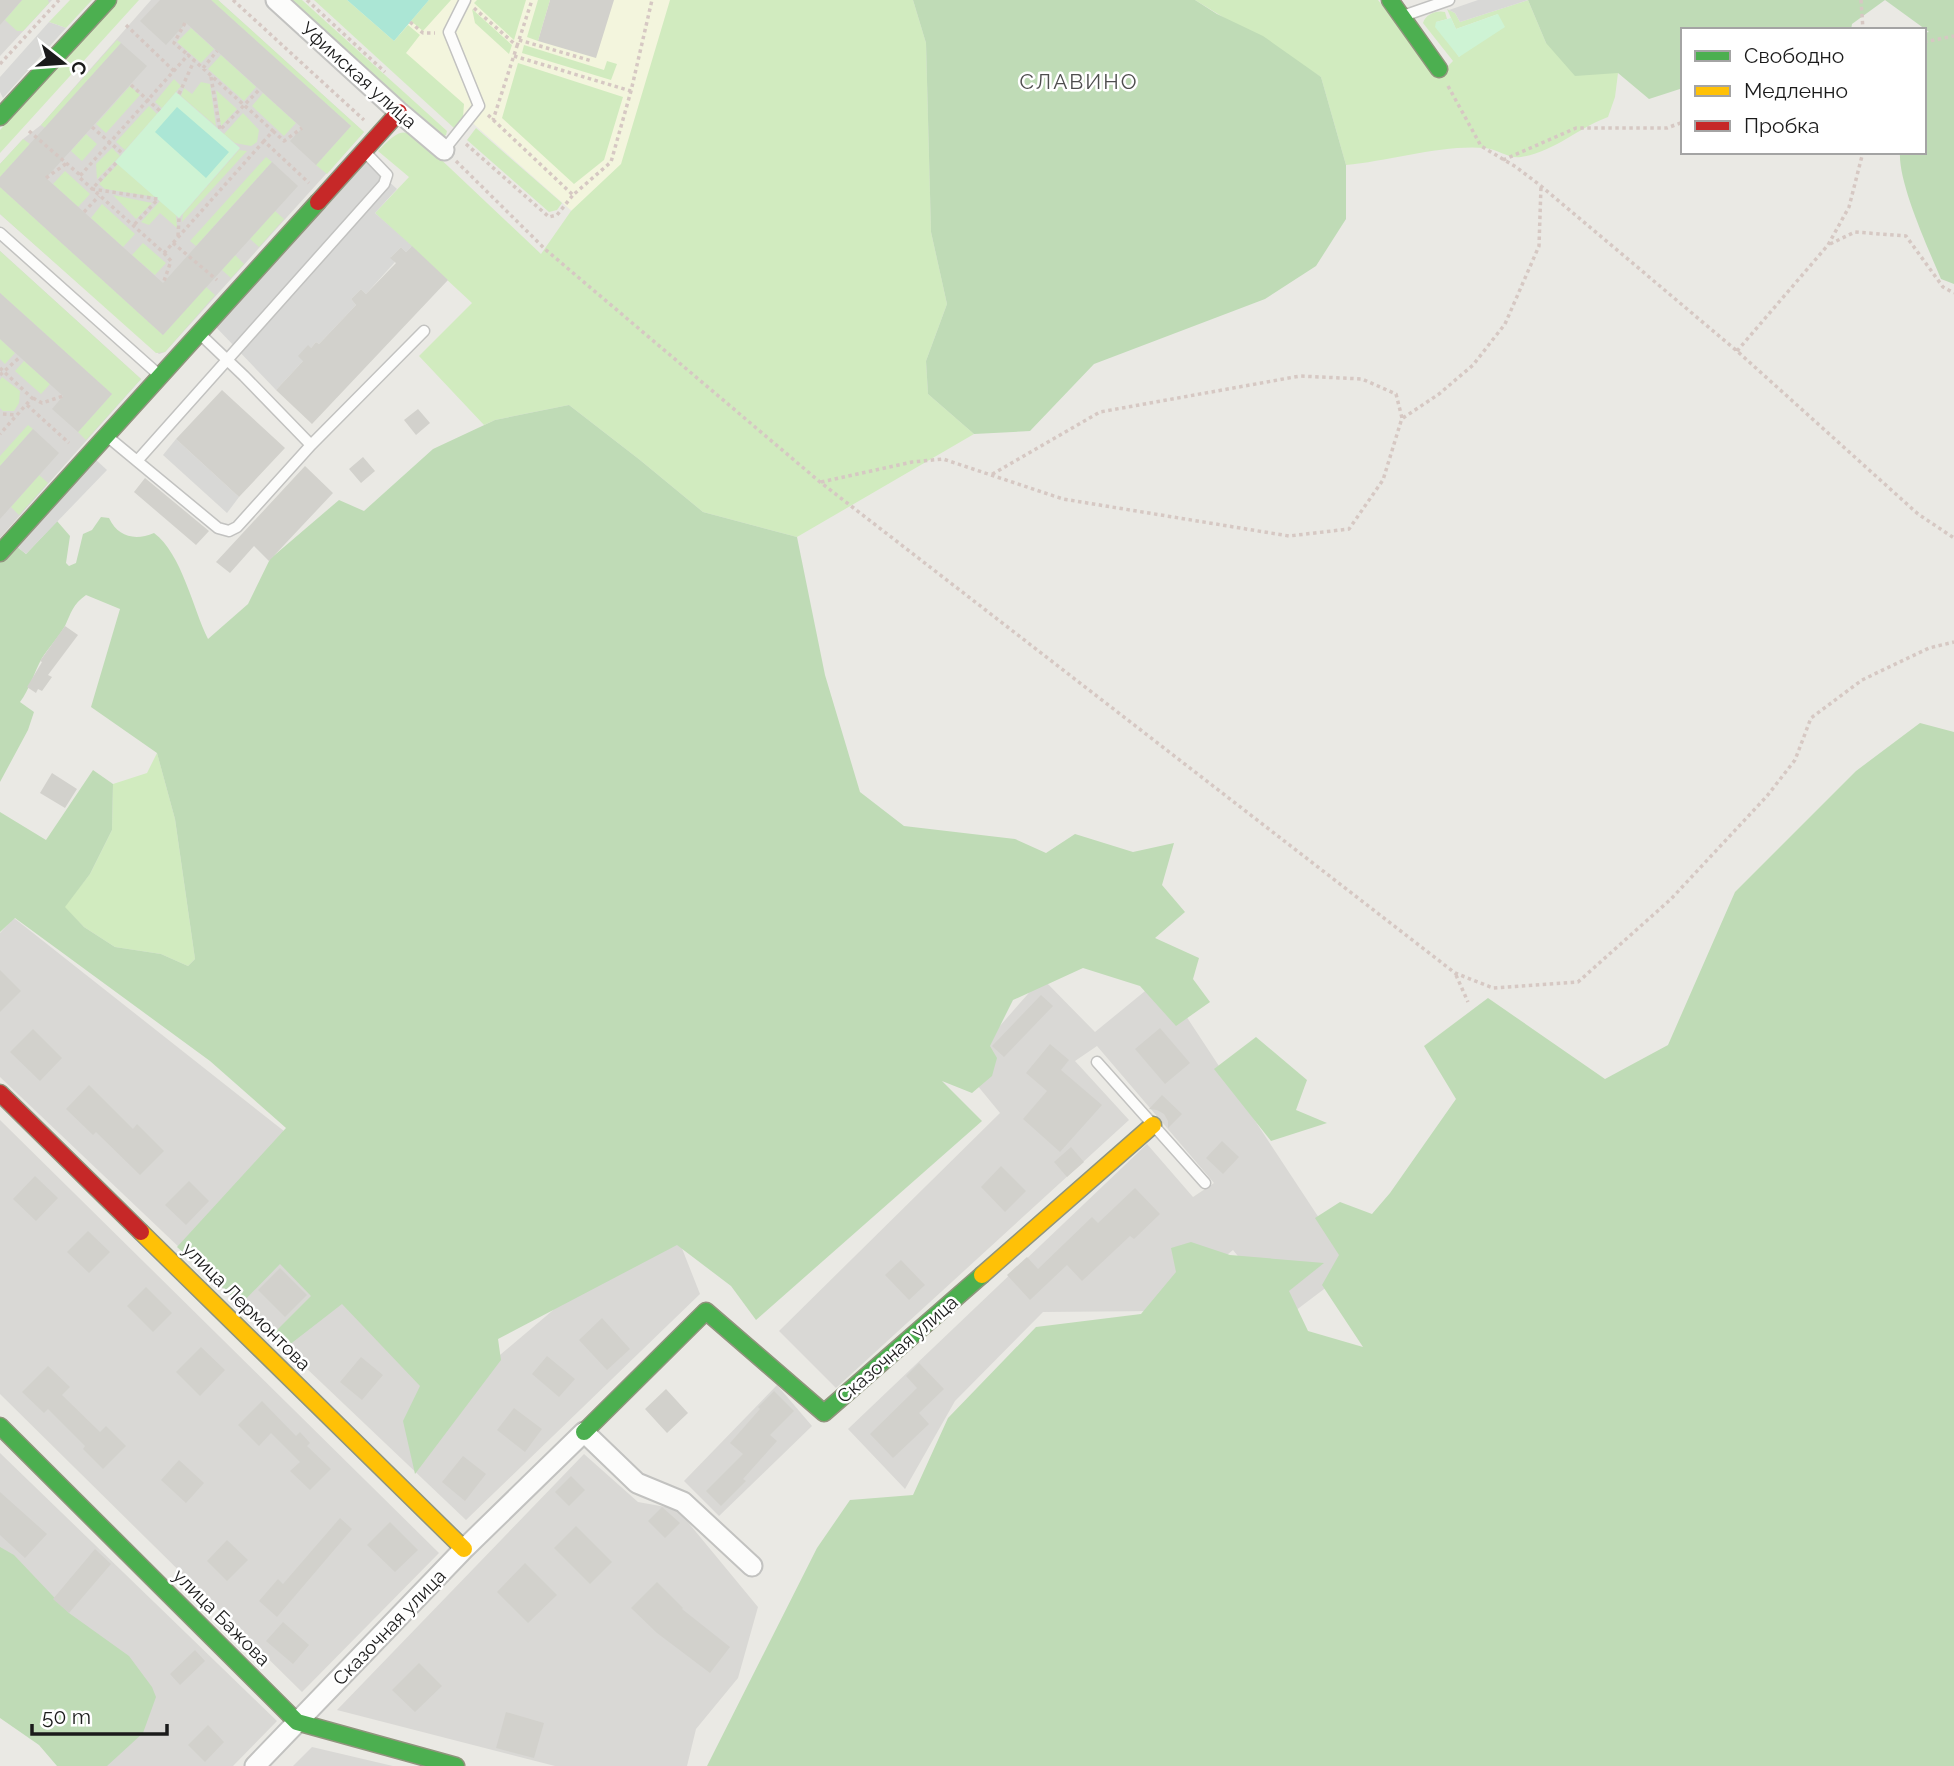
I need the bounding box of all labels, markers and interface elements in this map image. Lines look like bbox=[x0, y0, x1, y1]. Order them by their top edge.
street label: Уфимская улица bbox=[297, 17, 421, 133]
north arrow bbox=[28, 28, 98, 98]
legend bbox=[1681, 28, 1926, 154]
text: Свободно bbox=[1744, 43, 1844, 68]
text: С bbox=[67, 59, 92, 77]
district label: СЛАВИНО bbox=[1019, 69, 1139, 94]
text: Медленно bbox=[1744, 78, 1848, 103]
text: Пробка bbox=[1744, 113, 1820, 138]
street label: улица Лермонтова bbox=[178, 1237, 316, 1375]
street label: Сказочная улица bbox=[832, 1291, 962, 1407]
street label: улица Бажова bbox=[169, 1564, 275, 1670]
street label: Сказочная улица bbox=[328, 1565, 450, 1689]
scale bar bbox=[32, 1692, 166, 1736]
text: 50 m bbox=[42, 1704, 91, 1729]

